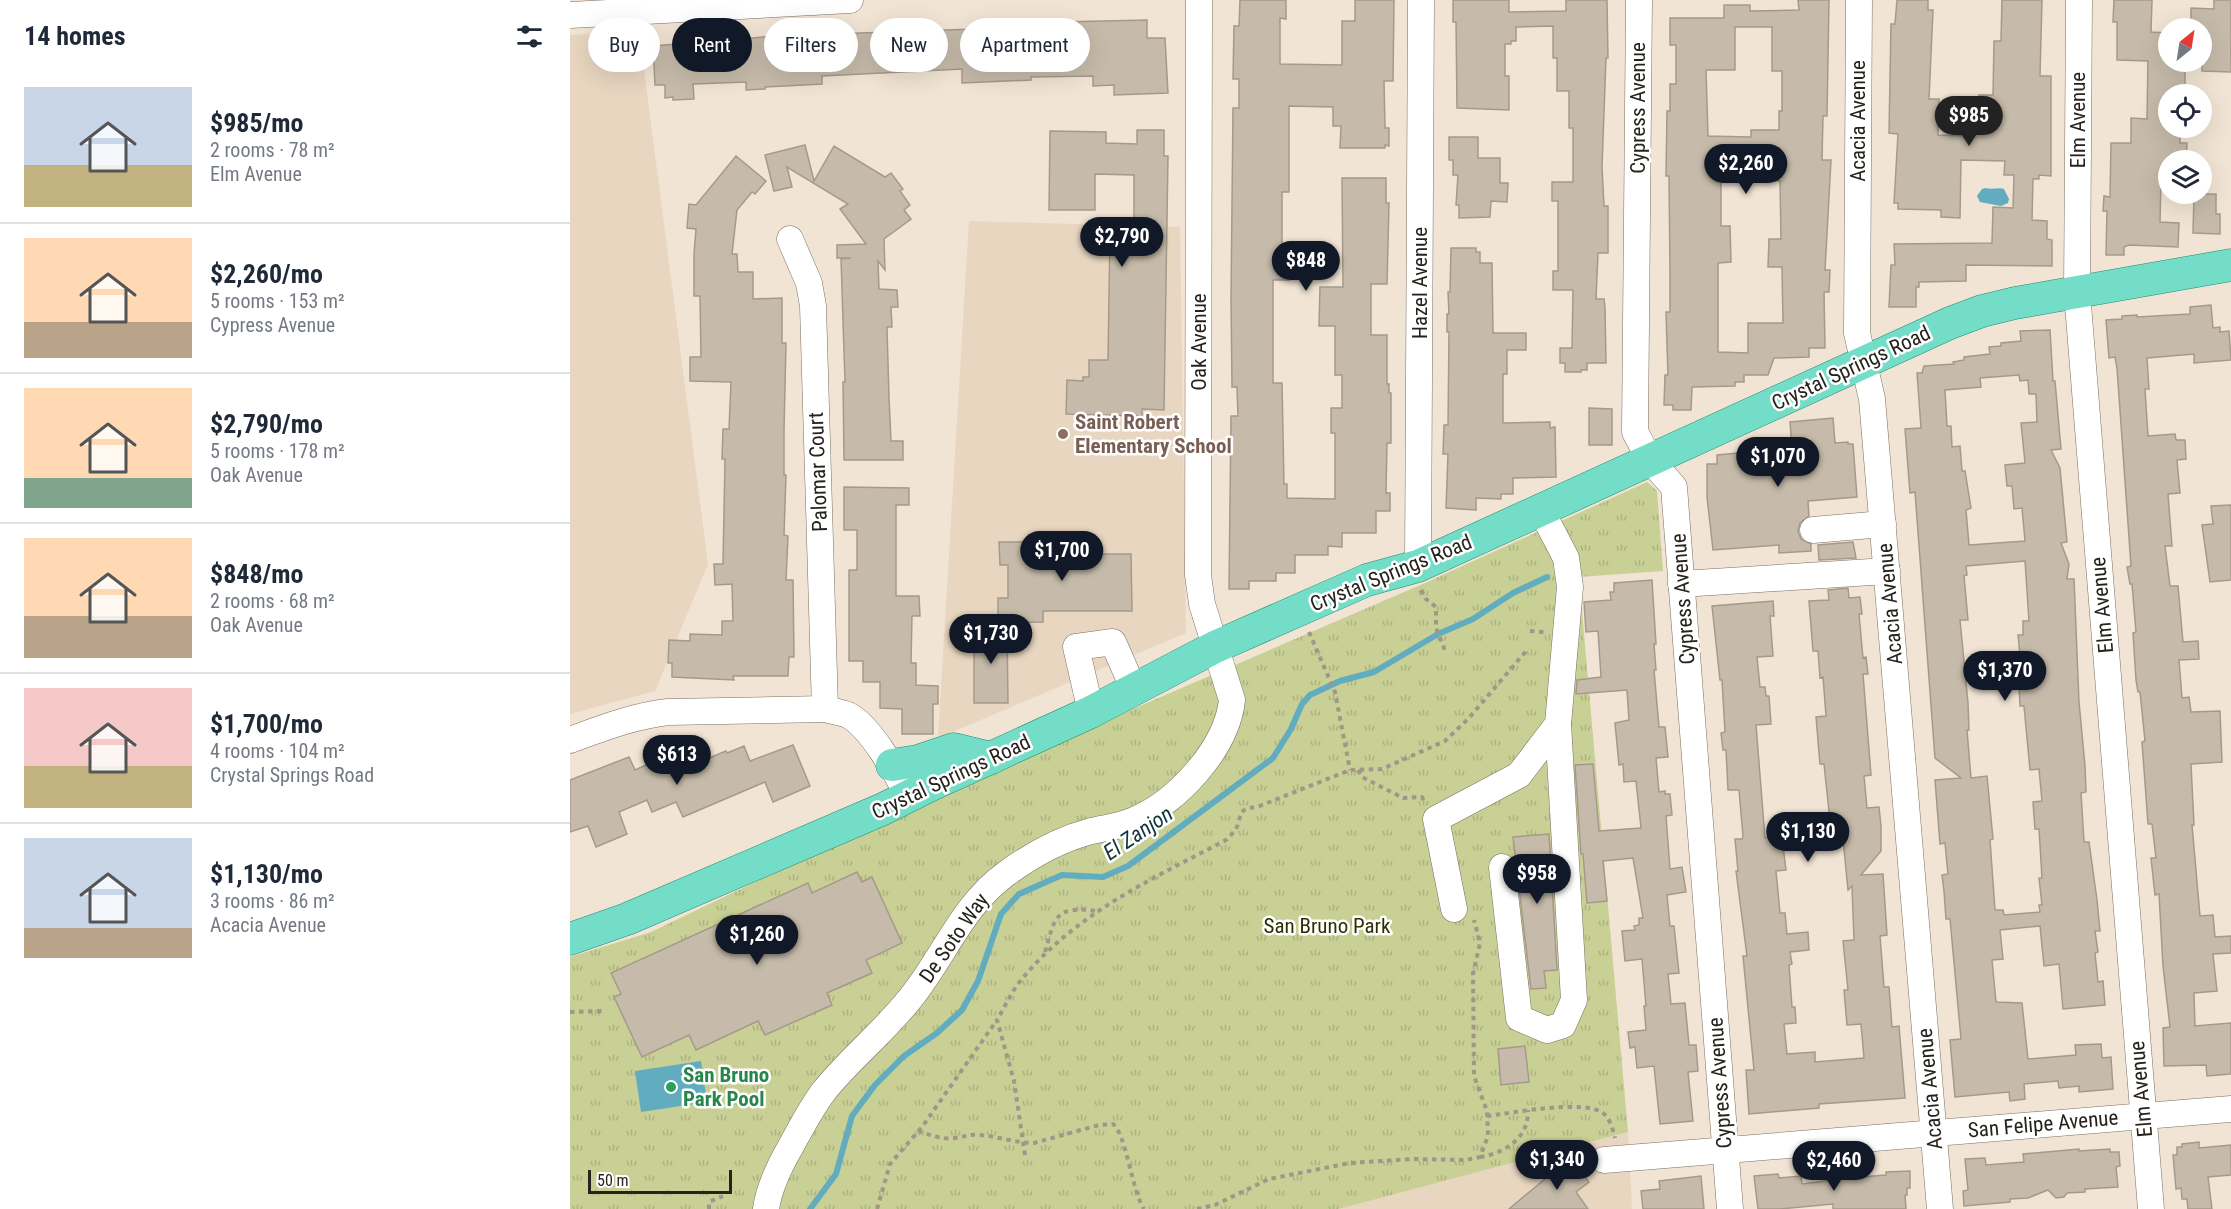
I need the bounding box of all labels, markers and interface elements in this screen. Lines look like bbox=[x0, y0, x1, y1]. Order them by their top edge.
chip: Buy bbox=[588, 18, 660, 72]
chip: Rent bbox=[672, 18, 752, 72]
chip: Filters bbox=[764, 18, 858, 72]
chip: New bbox=[870, 18, 948, 72]
chip: Apartment bbox=[960, 18, 1090, 72]
north arrow bbox=[2158, 18, 2212, 72]
map controls bbox=[2158, 18, 2212, 204]
icon: filters bbox=[513, 20, 546, 53]
text: 14 homes bbox=[24, 21, 126, 51]
street label: Cypress Avenue bbox=[1626, 42, 1650, 174]
street label: Acacia Avenue bbox=[1846, 60, 1870, 182]
street label: Elm Avenue bbox=[2066, 72, 2090, 168]
button: locate bbox=[2158, 84, 2212, 138]
pin: $985 bbox=[1933, 96, 2005, 147]
text: $985 bbox=[1949, 103, 1989, 127]
text: $985/mo bbox=[210, 108, 303, 138]
icon: home bbox=[72, 111, 144, 183]
text: 2 rooms · 78 m² bbox=[210, 138, 335, 162]
pin: $2,260 bbox=[1697, 144, 1795, 195]
button: layers bbox=[2158, 150, 2212, 204]
text: $2,260 bbox=[1718, 151, 1774, 175]
text: Elm Avenue bbox=[210, 162, 302, 186]
pin: $2,790 bbox=[1073, 217, 1171, 268]
text: $2,790 bbox=[1094, 224, 1150, 248]
street label: Hazel Avenue bbox=[1408, 227, 1432, 339]
pin: $848 bbox=[1270, 241, 1342, 292]
text: $848 bbox=[1286, 248, 1326, 272]
text: $2,260/mo bbox=[210, 259, 323, 289]
icon: home bbox=[72, 262, 144, 334]
text: 5 rooms · 153 m² bbox=[210, 289, 345, 313]
street label: Oak Avenue bbox=[1187, 293, 1211, 391]
text: Cypress Avenue bbox=[210, 313, 335, 337]
street label: Crystal Springs Road bbox=[1768, 321, 1934, 415]
text: $2,790/mo bbox=[210, 409, 323, 439]
place label: Saint Robert Elementary School bbox=[1075, 410, 1232, 458]
icon: home bbox=[72, 412, 144, 484]
street label: Palomar Court bbox=[804, 412, 832, 532]
marker: Saint Robert Elementary School bbox=[1056, 427, 1070, 441]
pin: $1,070 bbox=[1729, 437, 1827, 488]
text: 5 rooms · 178 m² bbox=[210, 439, 345, 463]
text: $1,070 bbox=[1750, 444, 1806, 468]
text: Oak Avenue bbox=[210, 463, 303, 487]
street label: Crystal Springs Road bbox=[1307, 530, 1475, 616]
pin: $1,700 bbox=[1013, 531, 1111, 582]
street label: Cypress Avenue bbox=[1666, 532, 1700, 665]
text: $1,700 bbox=[1034, 538, 1090, 562]
street label: Acacia Avenue bbox=[1873, 542, 1907, 666]
street label: Elm Avenue bbox=[2086, 556, 2118, 654]
text: $848/mo bbox=[210, 559, 303, 589]
icon: home bbox=[72, 562, 144, 634]
text: 2 rooms · 68 m² bbox=[210, 589, 335, 613]
text: Oak Avenue bbox=[210, 613, 303, 637]
pin: $1,730 bbox=[942, 614, 1040, 665]
text: $1,730 bbox=[963, 621, 1019, 645]
pin: $1,370 bbox=[1956, 651, 2054, 702]
text: $1,370 bbox=[1977, 658, 2033, 682]
text: $1,700/mo bbox=[210, 709, 323, 739]
icon: home bbox=[72, 712, 144, 784]
street label: Crystal Springs Road bbox=[868, 730, 1034, 824]
pin: $613 bbox=[641, 735, 713, 786]
text: 4 rooms · 104 m² bbox=[210, 739, 345, 763]
text: $613 bbox=[657, 742, 697, 766]
text: Crystal Springs Road bbox=[210, 763, 374, 787]
water label: El Zanjon bbox=[1099, 801, 1177, 865]
pin: $1,130 bbox=[1759, 812, 1857, 863]
text: $1,130 bbox=[1780, 819, 1836, 843]
pin: $958 bbox=[1501, 854, 1573, 905]
text: $1,130/mo bbox=[210, 859, 323, 889]
text: $958 bbox=[1517, 861, 1557, 885]
icon: home bbox=[72, 862, 144, 934]
street label: De Soto Way bbox=[914, 888, 994, 987]
text: 3 rooms · 86 m² bbox=[210, 889, 335, 913]
text: Acacia Avenue bbox=[210, 913, 326, 937]
park label: San Bruno Park bbox=[1264, 914, 1391, 938]
pin: $1,260 bbox=[708, 915, 806, 966]
text: $1,260 bbox=[729, 922, 785, 946]
street label: Cypress Avenue bbox=[1703, 1016, 1737, 1149]
street label: Acacia Avenue bbox=[1913, 1027, 1947, 1151]
street label: Elm Avenue bbox=[2125, 1040, 2157, 1138]
place label: San Bruno Park Pool bbox=[683, 1063, 769, 1111]
marker: San Bruno Park Pool bbox=[664, 1080, 678, 1094]
street label: San Felipe Avenue bbox=[1967, 1105, 2119, 1143]
pin: $1,340 bbox=[1508, 1140, 1606, 1191]
pin: $2,460 bbox=[1785, 1141, 1883, 1192]
text: $1,340 bbox=[1529, 1147, 1585, 1171]
text: $2,460 bbox=[1806, 1148, 1862, 1172]
scale bar bbox=[588, 1167, 732, 1194]
text: 50 m bbox=[597, 1171, 629, 1190]

